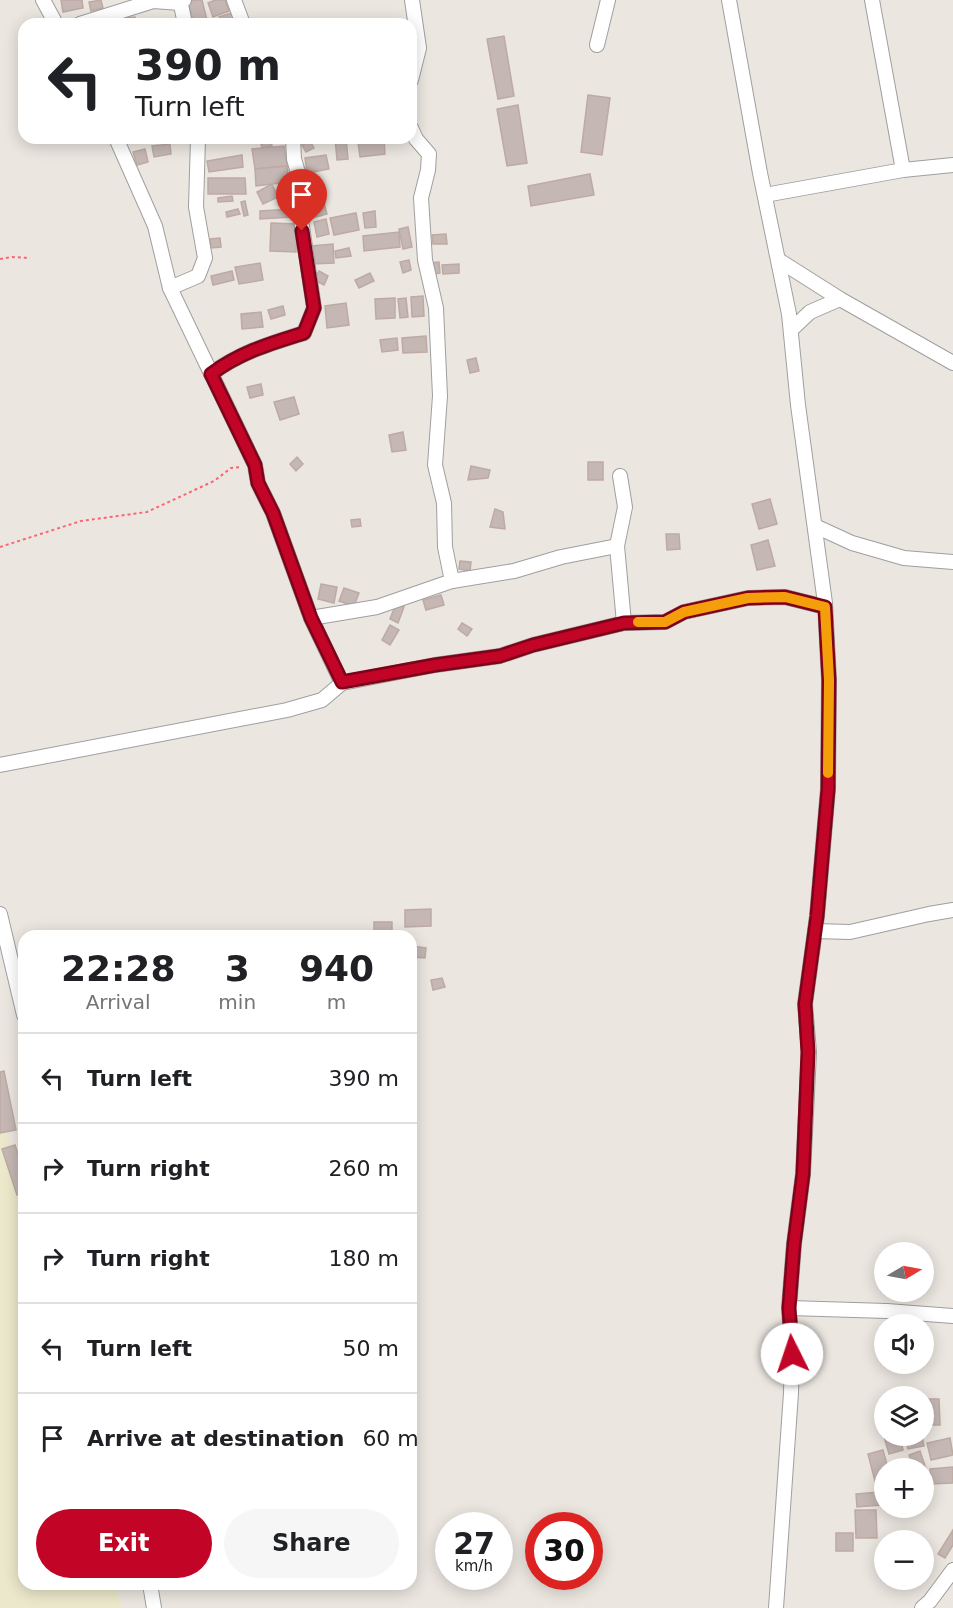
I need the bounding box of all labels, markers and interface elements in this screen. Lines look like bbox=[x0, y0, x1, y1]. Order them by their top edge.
text: 390 m bbox=[135, 41, 281, 90]
icon: left bbox=[36, 42, 114, 120]
text: Turn left bbox=[135, 91, 245, 122]
pin bbox=[276, 169, 327, 231]
icon: arrive bbox=[285, 178, 318, 211]
text: 22:28 bbox=[61, 948, 175, 989]
text: 3 bbox=[225, 948, 250, 989]
text: 940 bbox=[299, 948, 374, 989]
text: Arrival bbox=[86, 990, 151, 1014]
text: min bbox=[218, 990, 256, 1014]
text: m bbox=[327, 990, 346, 1014]
icon: left bbox=[36, 1062, 69, 1095]
text: Turn left bbox=[87, 1066, 192, 1091]
text: 390 m bbox=[329, 1066, 399, 1091]
icon: right bbox=[36, 1152, 69, 1185]
text: Turn right bbox=[87, 1156, 210, 1181]
text: 260 m bbox=[329, 1156, 399, 1181]
icon: right bbox=[36, 1242, 69, 1275]
north arrow bbox=[874, 1242, 934, 1302]
map controls bbox=[874, 1242, 934, 1590]
text: Turn right bbox=[87, 1246, 210, 1271]
text: 180 m bbox=[329, 1246, 399, 1271]
button: sound bbox=[874, 1314, 934, 1374]
position arrow bbox=[760, 1322, 824, 1386]
icon: left bbox=[36, 1332, 69, 1365]
text: Turn left bbox=[87, 1336, 192, 1361]
text: 50 m bbox=[343, 1336, 399, 1361]
button: layers bbox=[874, 1386, 934, 1446]
icon: arrive bbox=[36, 1422, 69, 1455]
text: Arrive at destination bbox=[87, 1426, 344, 1451]
text: 60 m bbox=[362, 1426, 419, 1451]
button: + bbox=[874, 1458, 934, 1518]
button: Exit bbox=[36, 1509, 212, 1578]
button: Share bbox=[224, 1509, 399, 1578]
speed limit sign: 30 bbox=[525, 1512, 603, 1590]
text: 27 bbox=[453, 1526, 495, 1561]
button: − bbox=[874, 1530, 934, 1590]
text: km/h bbox=[455, 1557, 493, 1575]

